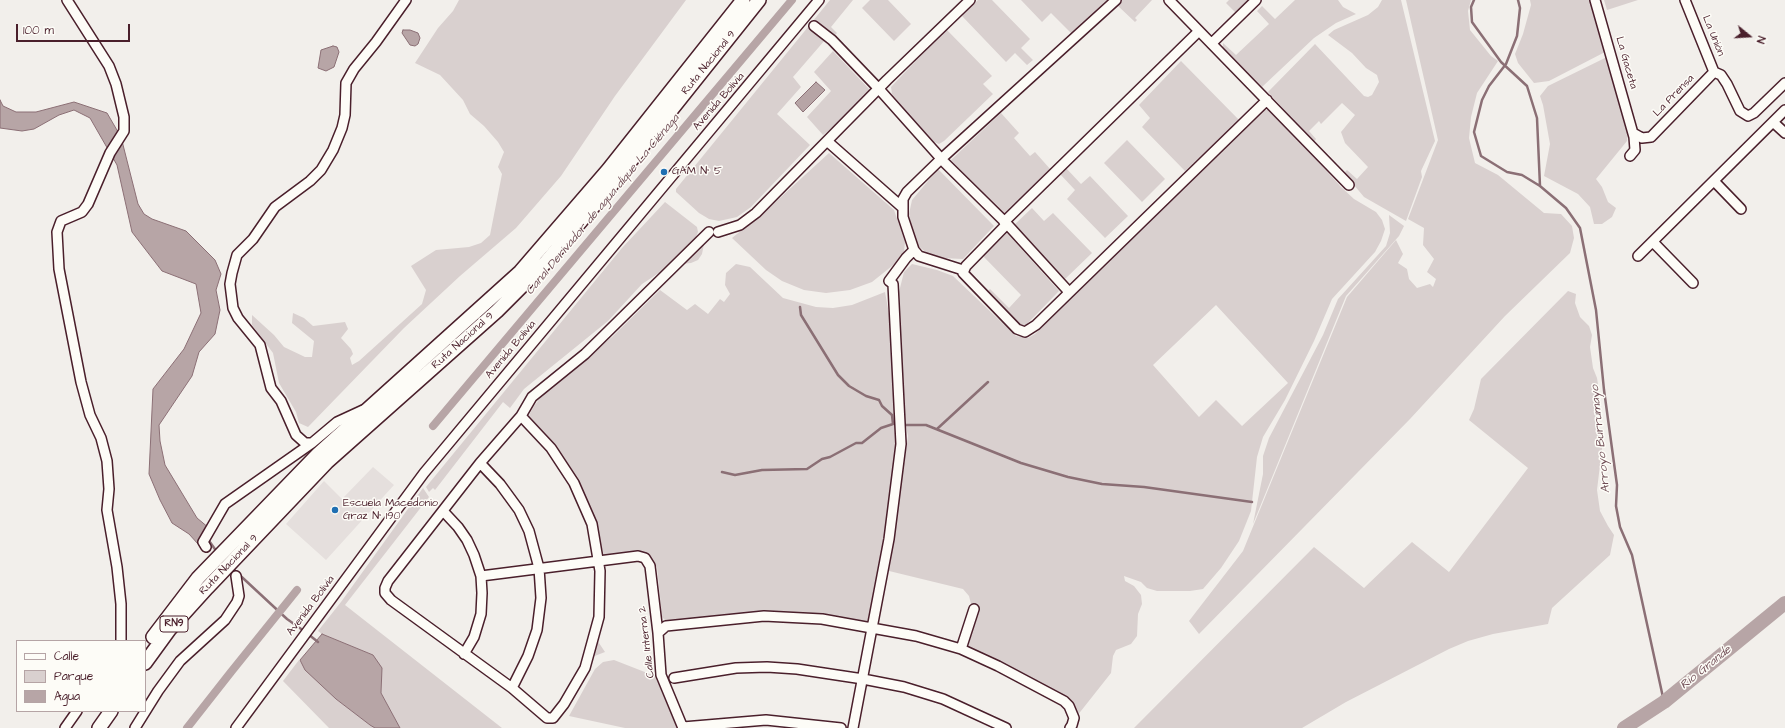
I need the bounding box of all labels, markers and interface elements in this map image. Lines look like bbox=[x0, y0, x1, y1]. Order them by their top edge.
street label: La Unión bbox=[1699, 14, 1727, 58]
scale bar bbox=[18, 16, 132, 42]
north arrow bbox=[1729, 16, 1769, 56]
text: 100 m bbox=[23, 22, 54, 39]
street label: Ruta Nacional 9 bbox=[679, 28, 739, 98]
text: N bbox=[1753, 34, 1769, 45]
street label: La Gaceta bbox=[1612, 35, 1640, 91]
street label: Avenida Bolivia bbox=[690, 71, 748, 133]
street label: La Prensa bbox=[1651, 72, 1697, 120]
water label: Canal Derivador de agua dique La Ciénaga bbox=[523, 112, 683, 298]
place label: GAM N° 5 bbox=[672, 165, 722, 179]
marker: GAM N° 5 bbox=[659, 167, 669, 177]
street label: Ruta Nacional 9 bbox=[429, 310, 497, 372]
street label: Avenida Bolivia bbox=[483, 318, 539, 382]
water label: Arroyo Burrumayo bbox=[1588, 384, 1614, 494]
place label: Escuela Macedonio Graz N° 190 bbox=[343, 497, 438, 523]
marker: Escuela Macedonio Graz N° 190 bbox=[330, 505, 340, 515]
street label: Ruta Nacional 9 bbox=[197, 532, 261, 598]
street label: Avenida Bolivia bbox=[284, 573, 338, 639]
street label: Calle Interna 2 bbox=[636, 605, 658, 679]
road number: RN9 bbox=[160, 616, 188, 632]
legend bbox=[16, 640, 146, 712]
water label: Río Grande bbox=[1678, 643, 1734, 693]
text: Calle bbox=[54, 648, 79, 665]
text: Parque bbox=[54, 668, 93, 685]
text: Agua bbox=[54, 688, 80, 705]

